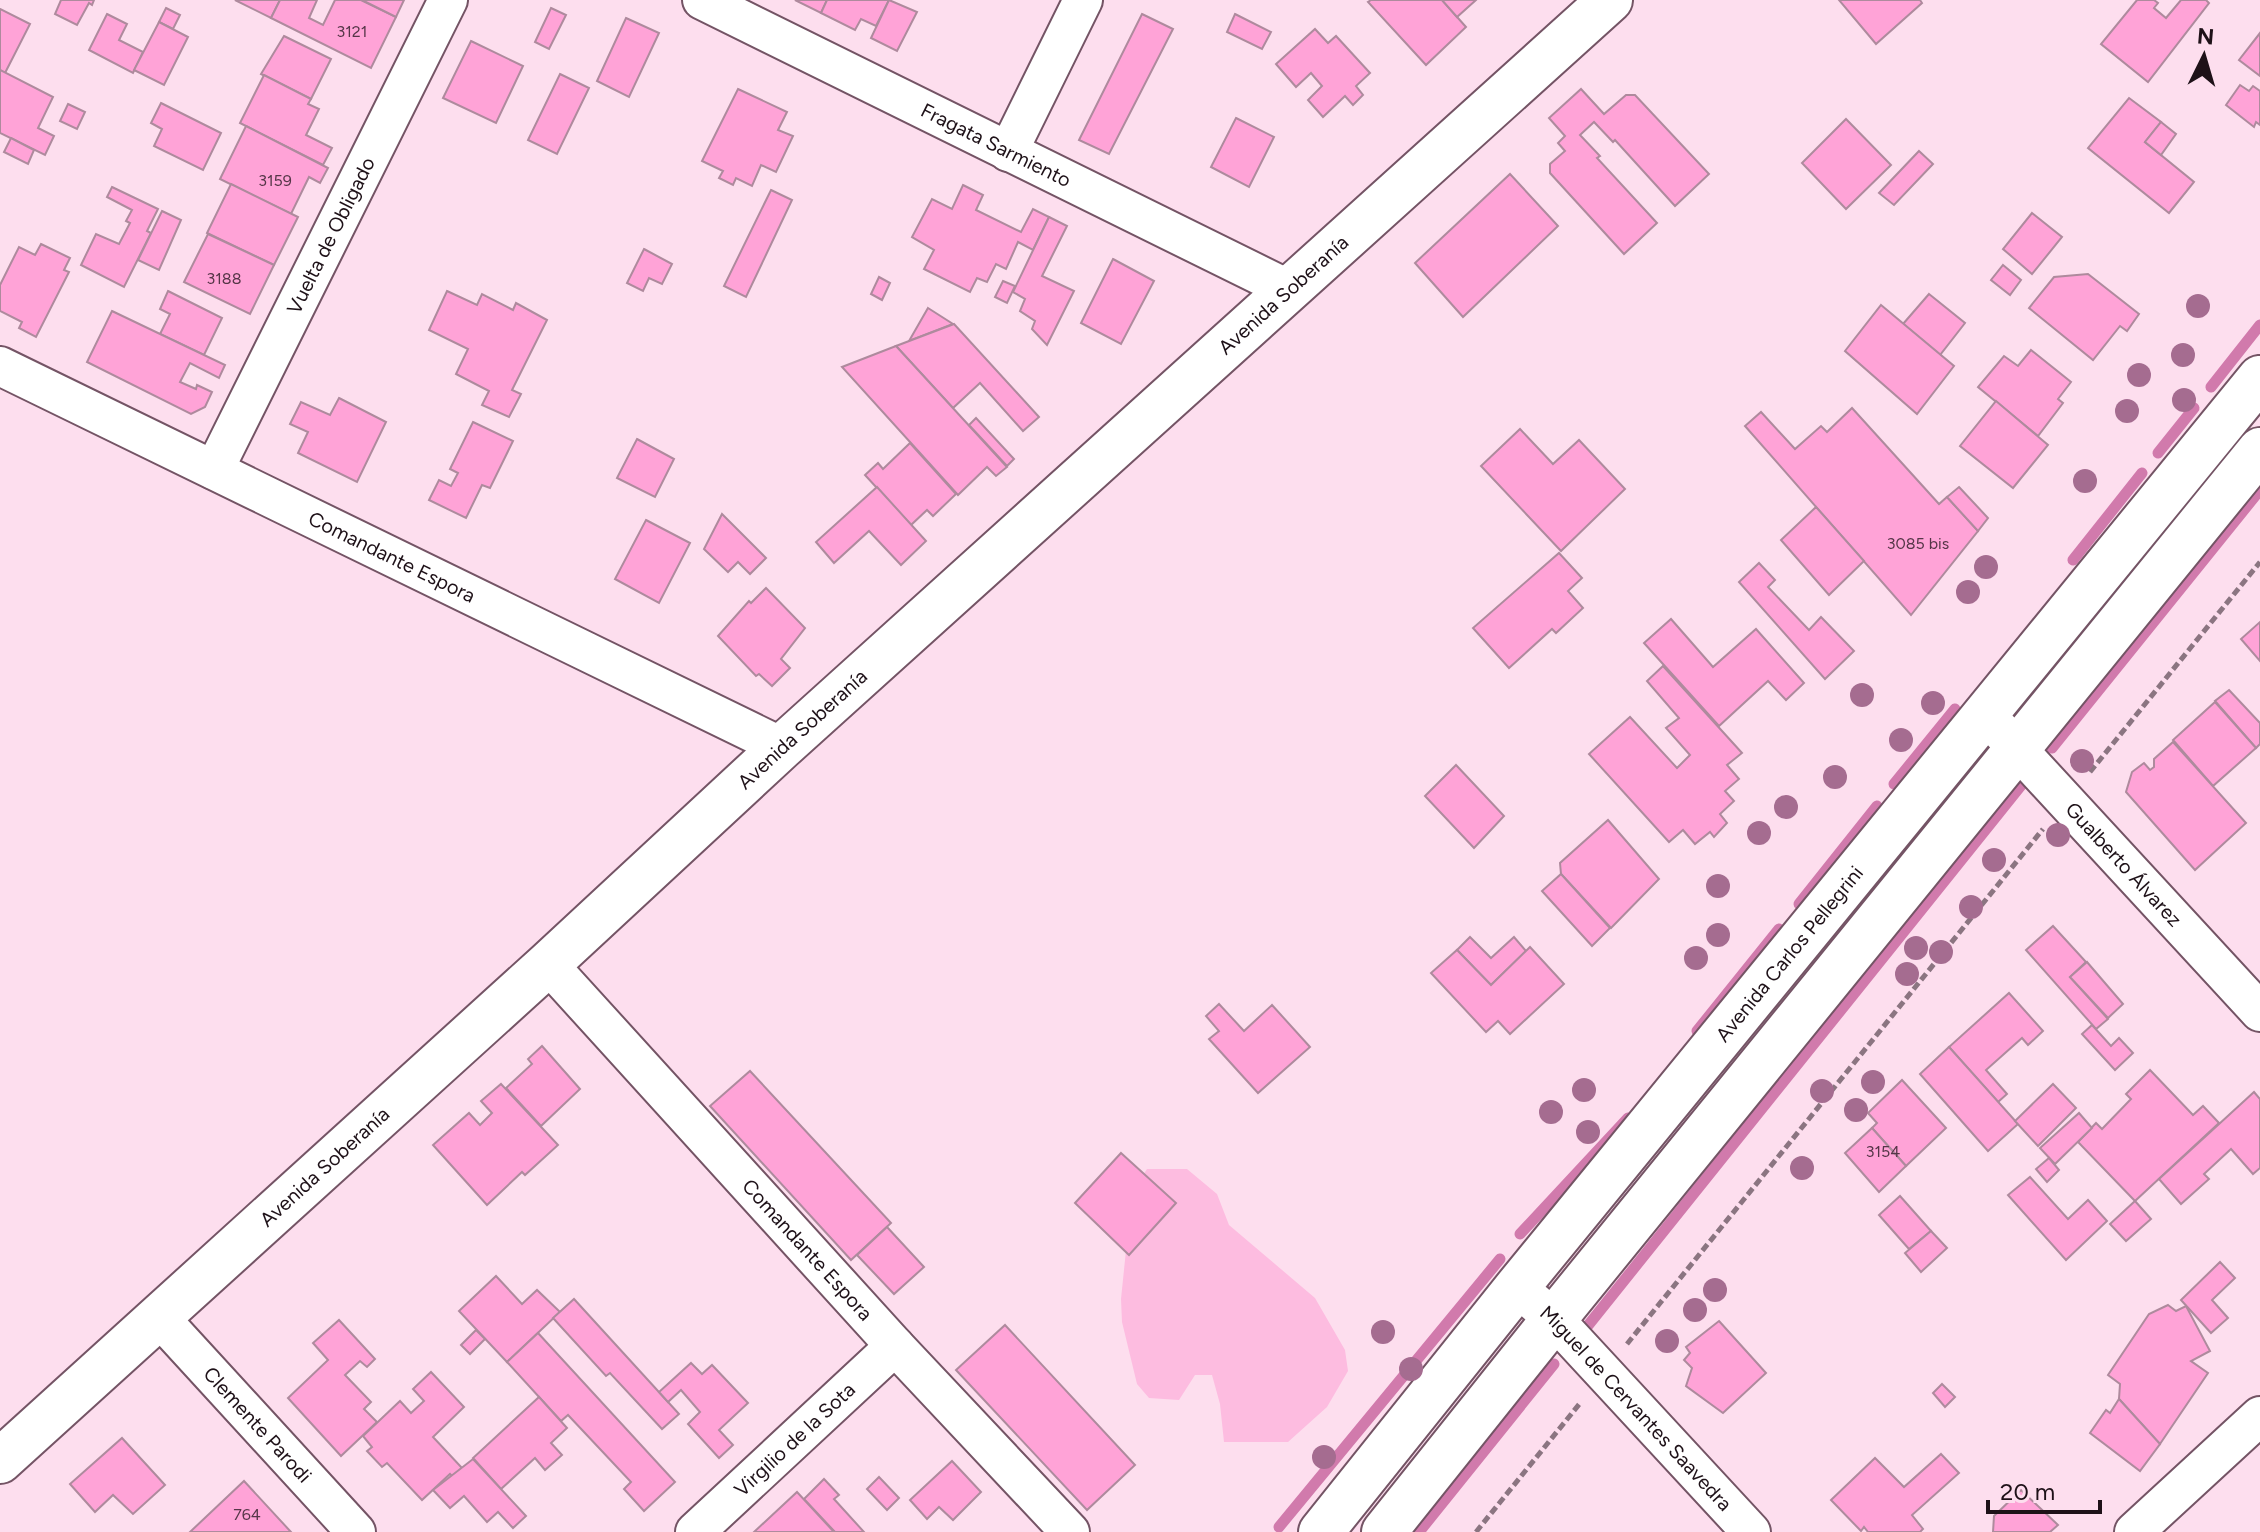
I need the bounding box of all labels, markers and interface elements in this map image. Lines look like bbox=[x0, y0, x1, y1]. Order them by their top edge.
north arrow bbox=[2164, 16, 2244, 96]
house number: 3121 bbox=[337, 22, 367, 41]
text: N bbox=[2196, 22, 2215, 51]
street label: Fragata Sarmiento bbox=[917, 98, 1075, 192]
street label: Vuelta de Obligado bbox=[282, 153, 380, 318]
house number: 3159 bbox=[258, 171, 292, 190]
street label: Avenida Soberanía bbox=[1213, 230, 1353, 360]
house number: 3188 bbox=[207, 269, 241, 288]
street label: Comandante Espora bbox=[305, 506, 479, 608]
house number: 3085 bis bbox=[1887, 534, 1949, 553]
street label: Avenida Soberanía bbox=[733, 664, 872, 794]
street label: Gualberto Álvarez bbox=[2061, 797, 2187, 931]
street label: Avenida Carlos Pellegrini bbox=[1710, 861, 1868, 1047]
street label: Avenida Soberanía bbox=[255, 1102, 394, 1232]
house number: 3154 bbox=[1866, 1142, 1900, 1161]
street label: Comandante Espora bbox=[737, 1174, 878, 1325]
street label: Miguel de Cervantes Saavedra bbox=[1535, 1300, 1737, 1516]
street label: Clemente Parodi bbox=[199, 1362, 317, 1488]
street label: Virgilio de la Sota bbox=[729, 1377, 860, 1501]
scale bar bbox=[1988, 1464, 2100, 1514]
text: 20 m bbox=[2000, 1477, 2055, 1506]
house number: 764 bbox=[233, 1505, 261, 1524]

